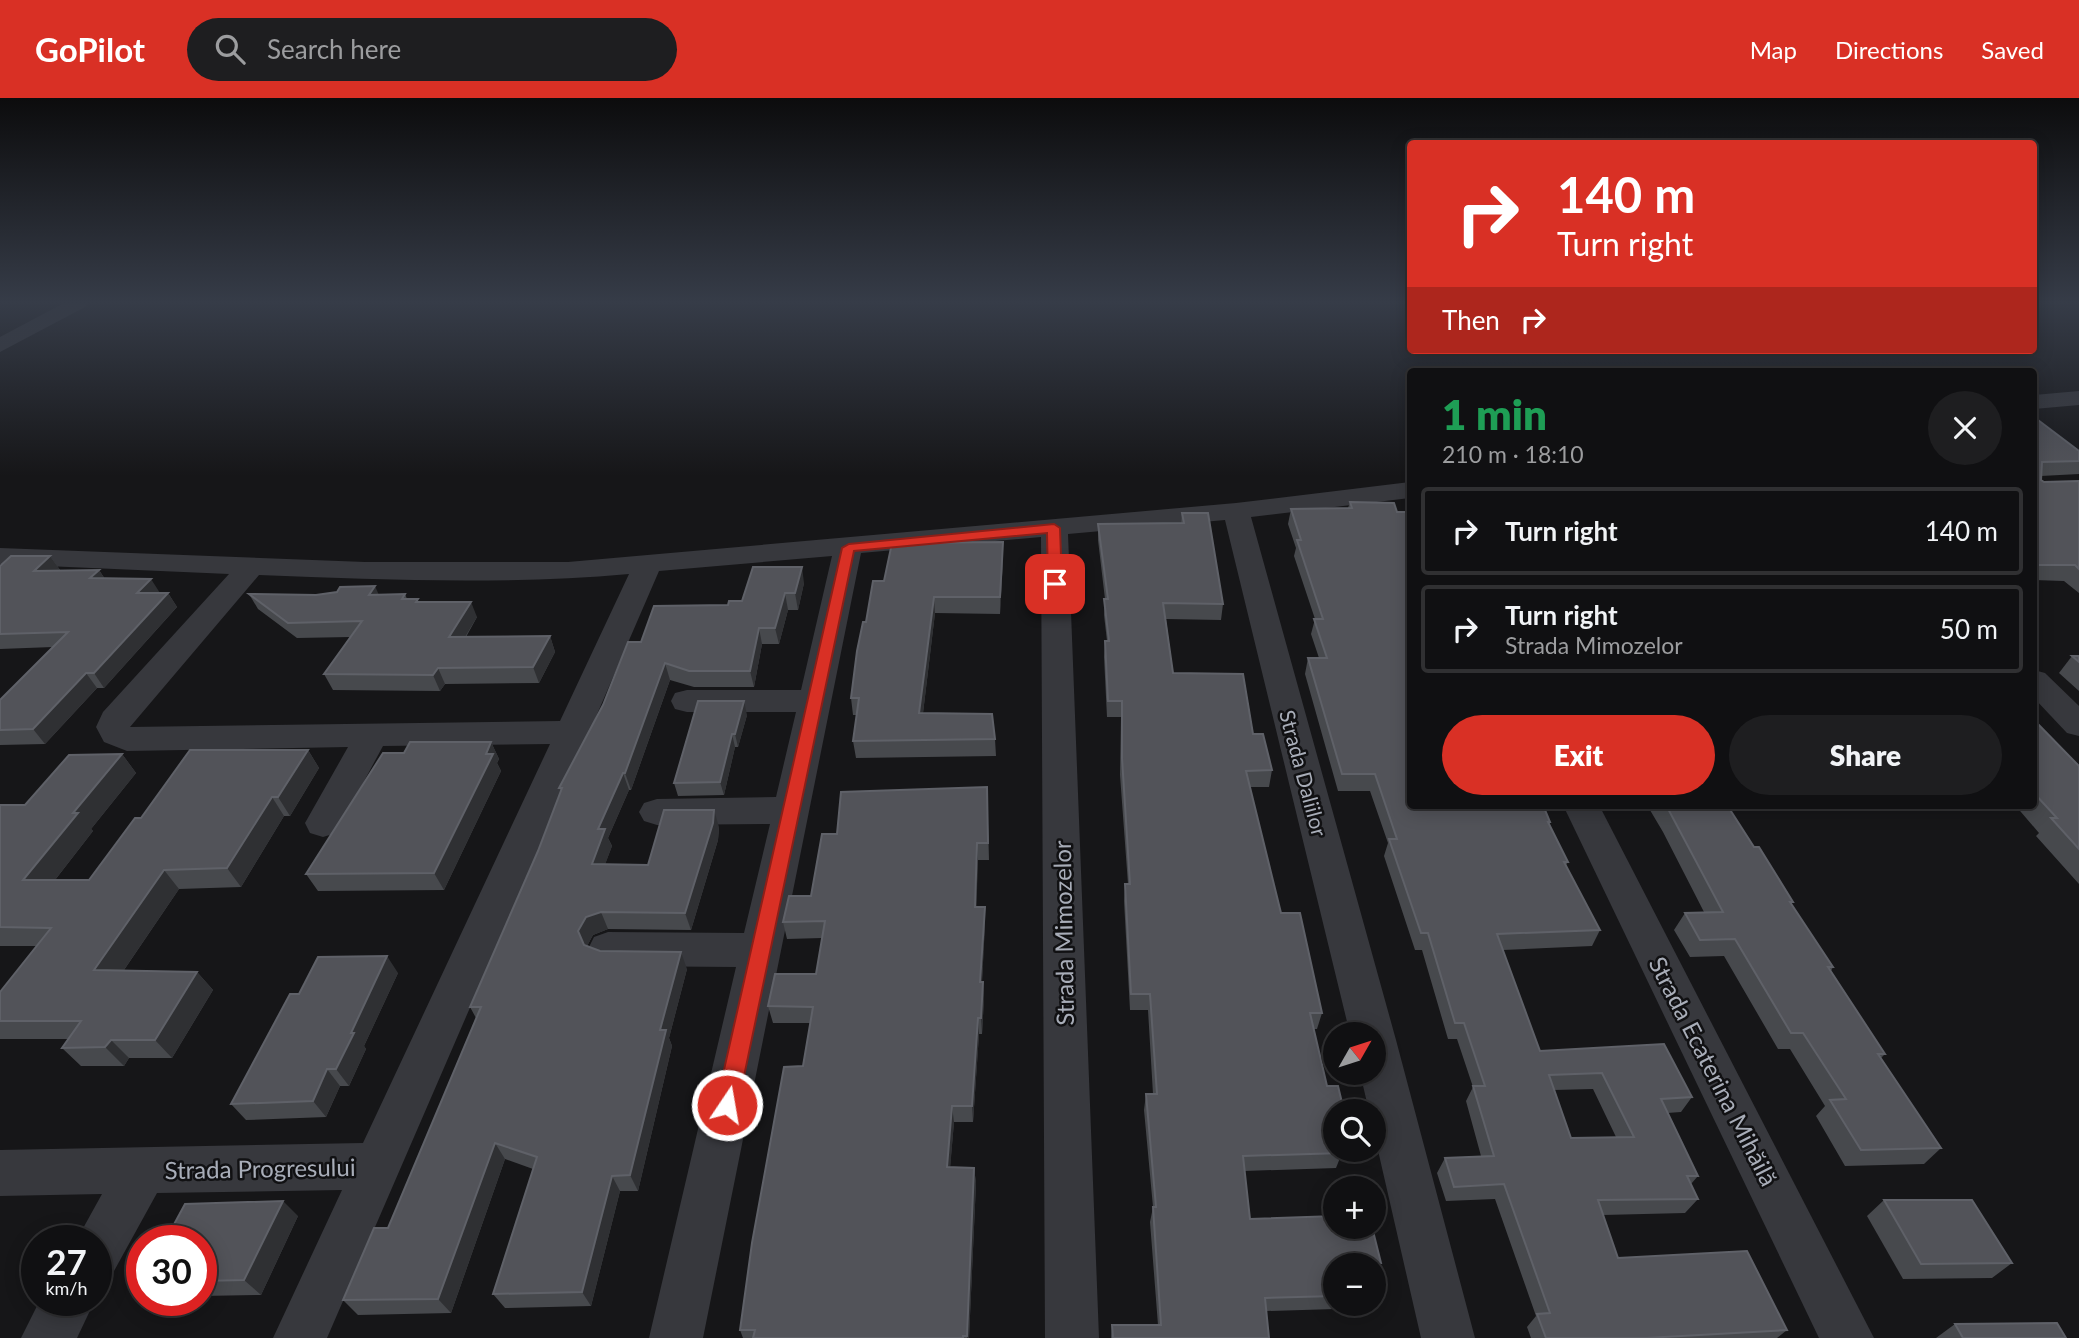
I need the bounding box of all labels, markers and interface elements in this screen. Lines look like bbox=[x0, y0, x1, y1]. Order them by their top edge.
search box bbox=[187, 18, 677, 81]
text: GoPilot bbox=[35, 29, 145, 69]
icon: search bbox=[211, 30, 249, 68]
text: Search here bbox=[267, 33, 401, 65]
text: Map bbox=[1750, 35, 1797, 64]
text: Directions bbox=[1835, 35, 1943, 64]
text: Saved bbox=[1981, 35, 2044, 64]
text: 140 m bbox=[1557, 165, 1695, 223]
icon: right bbox=[1442, 168, 1533, 259]
text: Turn right bbox=[1557, 224, 1693, 263]
icon: right bbox=[1514, 301, 1552, 339]
text: Then bbox=[1442, 304, 1500, 336]
text: 1 min bbox=[1442, 389, 1547, 439]
button: close bbox=[1928, 391, 2002, 465]
text: 210 m · 18:10 bbox=[1442, 440, 1584, 468]
icon: right bbox=[1446, 512, 1484, 550]
text: Turn right bbox=[1505, 515, 1618, 547]
text: 140 m bbox=[1925, 515, 1998, 547]
pin bbox=[1025, 554, 1085, 614]
icon: arrive bbox=[1036, 565, 1074, 603]
text: Turn right bbox=[1505, 599, 1618, 631]
icon: right bbox=[1446, 610, 1484, 648]
text: 50 m bbox=[1940, 613, 1998, 645]
text: Strada Mimozelor bbox=[1505, 631, 1683, 659]
street label: Strada Daliilor bbox=[1275, 707, 1333, 839]
button: Exit bbox=[1442, 715, 1715, 795]
button: Share bbox=[1729, 715, 2002, 795]
street label: Strada Mimozelor bbox=[1047, 840, 1079, 1026]
street label: Strada Ecaterina Mihăilă bbox=[1644, 952, 1784, 1190]
north arrow bbox=[1323, 1022, 1386, 1085]
map controls bbox=[1323, 1022, 1386, 1316]
position arrow bbox=[690, 1068, 764, 1142]
button: search bbox=[1323, 1099, 1386, 1162]
street label: Strada Progresului bbox=[164, 1152, 356, 1184]
button: + bbox=[1323, 1176, 1386, 1239]
speed limit sign: 30 bbox=[126, 1225, 217, 1316]
text: 27 bbox=[46, 1240, 87, 1282]
button: − bbox=[1323, 1253, 1386, 1316]
text: km/h bbox=[45, 1277, 88, 1299]

